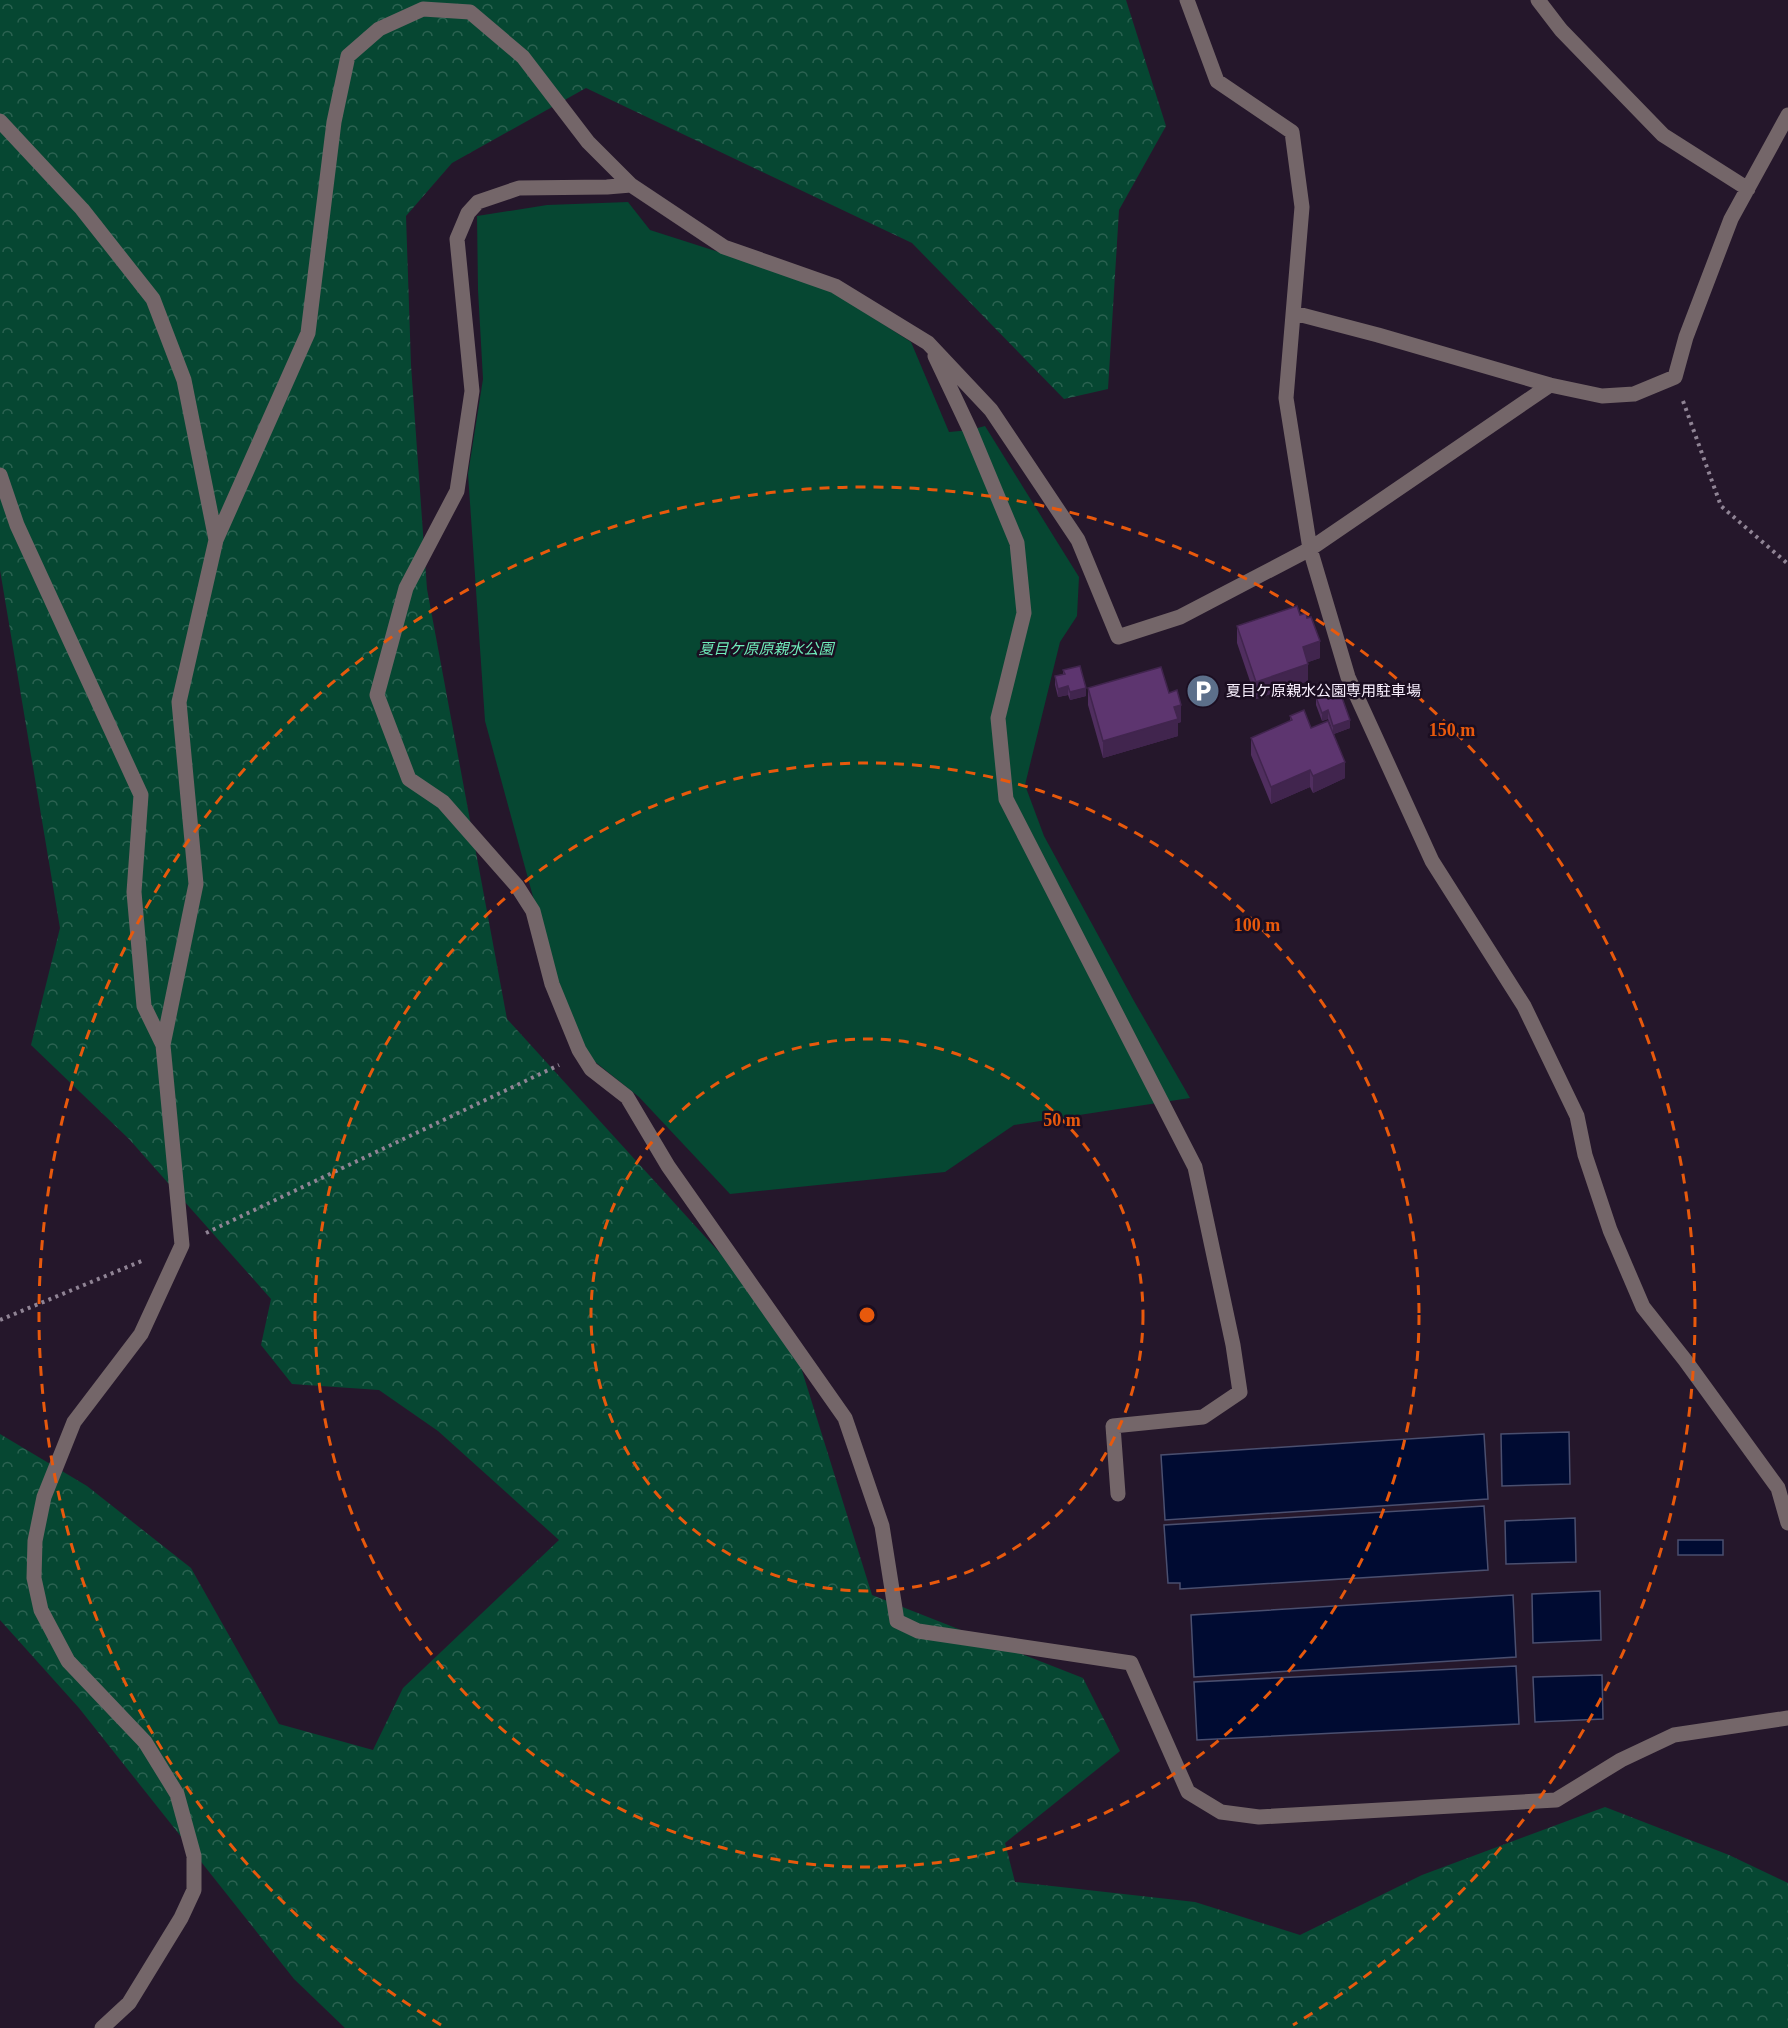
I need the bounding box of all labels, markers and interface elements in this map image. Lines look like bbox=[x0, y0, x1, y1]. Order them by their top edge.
park label: 夏目ケ原原親水公園 bbox=[698, 641, 835, 657]
parking icon: 夏目ケ原親水公園専用駐車場 bbox=[1185, 673, 1221, 709]
place label: 夏目ケ原親水公園専用駐車場 bbox=[1226, 683, 1421, 699]
text: 150 m bbox=[1429, 720, 1475, 740]
text: 100 m bbox=[1234, 915, 1280, 935]
text: 50 m bbox=[1043, 1110, 1081, 1130]
centre of rings bbox=[857, 1305, 877, 1325]

